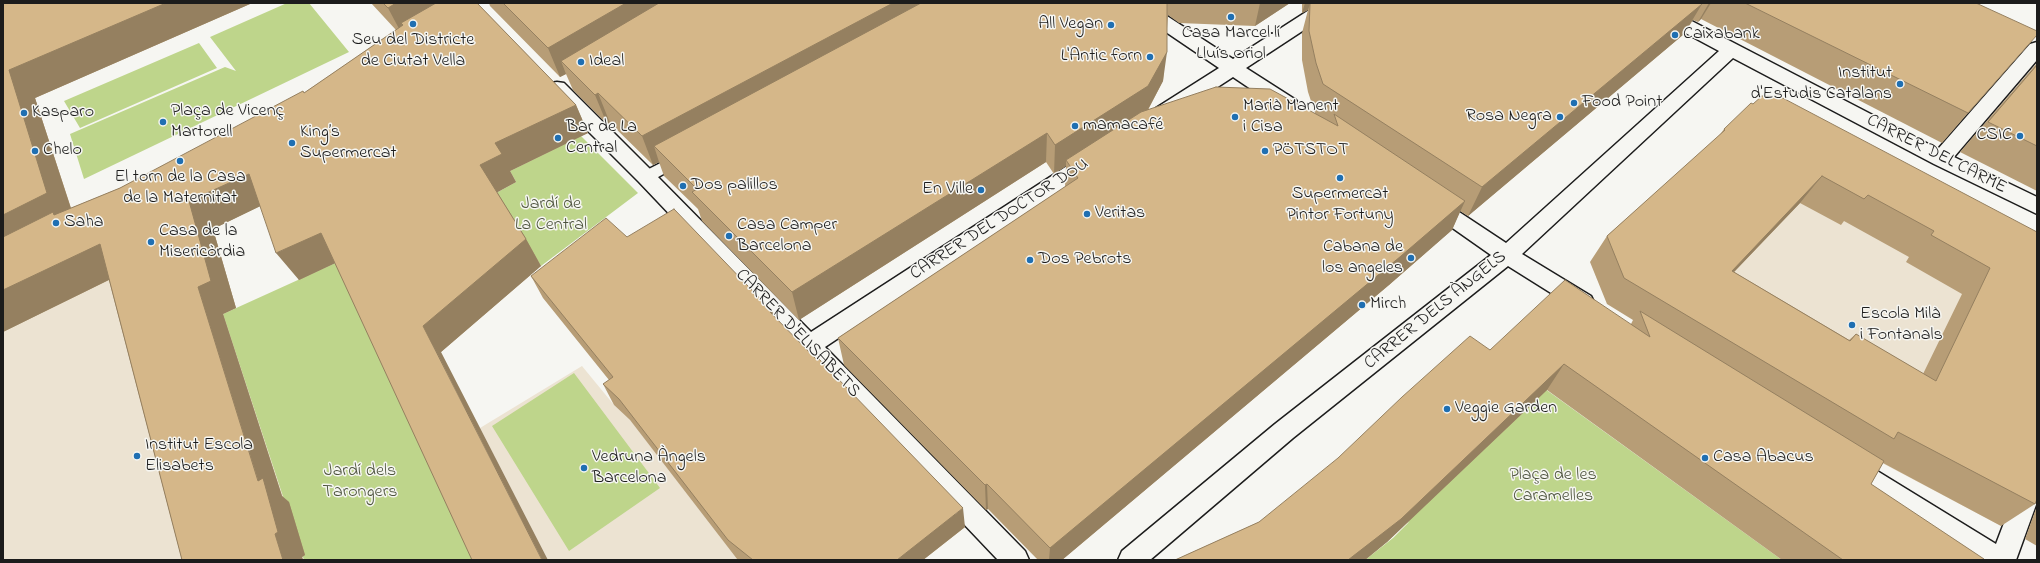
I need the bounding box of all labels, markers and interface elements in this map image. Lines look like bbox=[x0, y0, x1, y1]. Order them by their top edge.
marker: Casa Marcel·lí Lluís Oriol bbox=[1226, 12, 1236, 22]
place label: All Vegan bbox=[1038, 14, 1103, 36]
marker: Seu del Districte de Ciutat Vella bbox=[408, 19, 418, 29]
marker: All Vegan bbox=[1106, 20, 1116, 30]
place label: Casa Marcel·lí Lluís Oriol bbox=[1182, 23, 1280, 66]
place label: Caixabank bbox=[1683, 24, 1760, 46]
place label: Seu del Districte de Ciutat Vella bbox=[352, 30, 474, 72]
marker: Caixabank bbox=[1670, 30, 1680, 40]
place label: L'Antic forn bbox=[1061, 46, 1142, 68]
place label: Ideal bbox=[589, 51, 624, 73]
marker: L'Antic forn bbox=[1145, 52, 1155, 62]
marker: Ideal bbox=[576, 57, 586, 67]
place label: Institut d'Estudis Catalans bbox=[1750, 63, 1892, 106]
marker: Institut d'Estudis Catalans bbox=[1895, 79, 1905, 89]
place label: Food Point bbox=[1582, 92, 1662, 114]
place label: Marià Manent i Cisa bbox=[1243, 96, 1339, 138]
marker: Food Point bbox=[1569, 98, 1579, 108]
place label: Plaça de Vicenç Martorell bbox=[171, 101, 283, 144]
place label: Kasparo bbox=[32, 102, 94, 124]
place label: Rosa Negra bbox=[1466, 106, 1552, 128]
marker: Kasparo bbox=[19, 108, 29, 118]
street label: CARRER DEL CARME bbox=[1862, 110, 2010, 200]
marker: Marià Manent i Cisa bbox=[1230, 112, 1240, 122]
marker: Rosa Negra bbox=[1555, 112, 1565, 122]
place label: mamacafé bbox=[1083, 115, 1163, 137]
marker: Plaça de Vicenç Martorell bbox=[158, 117, 168, 127]
place label: Bar de La Central bbox=[566, 117, 637, 160]
marker: mamacafé bbox=[1070, 121, 1080, 131]
place label: King’s Supermercat bbox=[300, 122, 397, 164]
place label: CSIC bbox=[1976, 125, 2012, 147]
marker: CSIC bbox=[2015, 131, 2025, 141]
marker: Bar de La Central bbox=[553, 133, 563, 143]
marker: King’s Supermercat bbox=[287, 138, 297, 148]
place label: Chelo bbox=[43, 140, 82, 162]
place label: PÖTSTOT bbox=[1273, 140, 1348, 162]
marker: Chelo bbox=[30, 146, 40, 156]
marker: PÖTSTOT bbox=[1260, 146, 1270, 156]
street label: CARRER DEL DOCTOR DOU bbox=[907, 154, 1093, 286]
marker: El torn de la Casa de la Maternitat bbox=[175, 156, 185, 166]
place label: El torn de la Casa de la Maternitat bbox=[114, 167, 246, 210]
marker: Supermercat Pintor Fortuny bbox=[1335, 173, 1345, 183]
place label: Dos palillos bbox=[691, 175, 778, 197]
place label: En Ville bbox=[922, 179, 973, 201]
marker: Dos palillos bbox=[678, 181, 688, 191]
place label: Supermercat Pintor Fortuny bbox=[1286, 184, 1394, 226]
marker: En Ville bbox=[976, 185, 986, 195]
park label: Jardí de La Central bbox=[515, 194, 587, 236]
place label: Veritas bbox=[1095, 203, 1145, 225]
marker: Veritas bbox=[1082, 209, 1092, 219]
place label: Saha bbox=[64, 212, 104, 234]
place label: Casa Camper Barcelona bbox=[737, 215, 837, 258]
marker: Saha bbox=[51, 218, 61, 228]
place label: Casa de la Misericòrdia bbox=[159, 221, 245, 264]
marker: Casa Camper Barcelona bbox=[724, 231, 734, 241]
marker: Casa de la Misericòrdia bbox=[146, 237, 156, 247]
place label: Cabana de los angeles bbox=[1322, 237, 1403, 280]
street label: CARRER DELS ÀNGELS bbox=[1361, 247, 1511, 375]
place label: Dos Pebrots bbox=[1038, 249, 1131, 271]
marker: Cabana de los angeles bbox=[1406, 253, 1416, 263]
marker: Dos Pebrots bbox=[1025, 255, 1035, 265]
street label: CARRER D'ELISABETS bbox=[730, 265, 864, 403]
place label: Mirch bbox=[1370, 294, 1406, 316]
marker: Mirch bbox=[1357, 300, 1367, 310]
place label: Escola Milà i Fontanals bbox=[1860, 304, 1943, 346]
marker: Escola Milà i Fontanals bbox=[1847, 320, 1857, 330]
place label: Veggie Garden bbox=[1455, 398, 1557, 420]
marker: Veggie Garden bbox=[1442, 404, 1452, 414]
place label: Institut Escola Elisabets bbox=[145, 435, 253, 478]
place label: Vedruna Àngels Barcelona bbox=[592, 447, 706, 490]
place label: Casa Abacus bbox=[1713, 447, 1814, 469]
marker: Institut Escola Elisabets bbox=[132, 451, 142, 461]
marker: Casa Abacus bbox=[1700, 453, 1710, 463]
park label: Jardí dels Tarongers bbox=[323, 461, 397, 504]
marker: Vedruna Àngels Barcelona bbox=[579, 463, 589, 473]
park label: Plaça de les Caramelles bbox=[1509, 465, 1597, 508]

